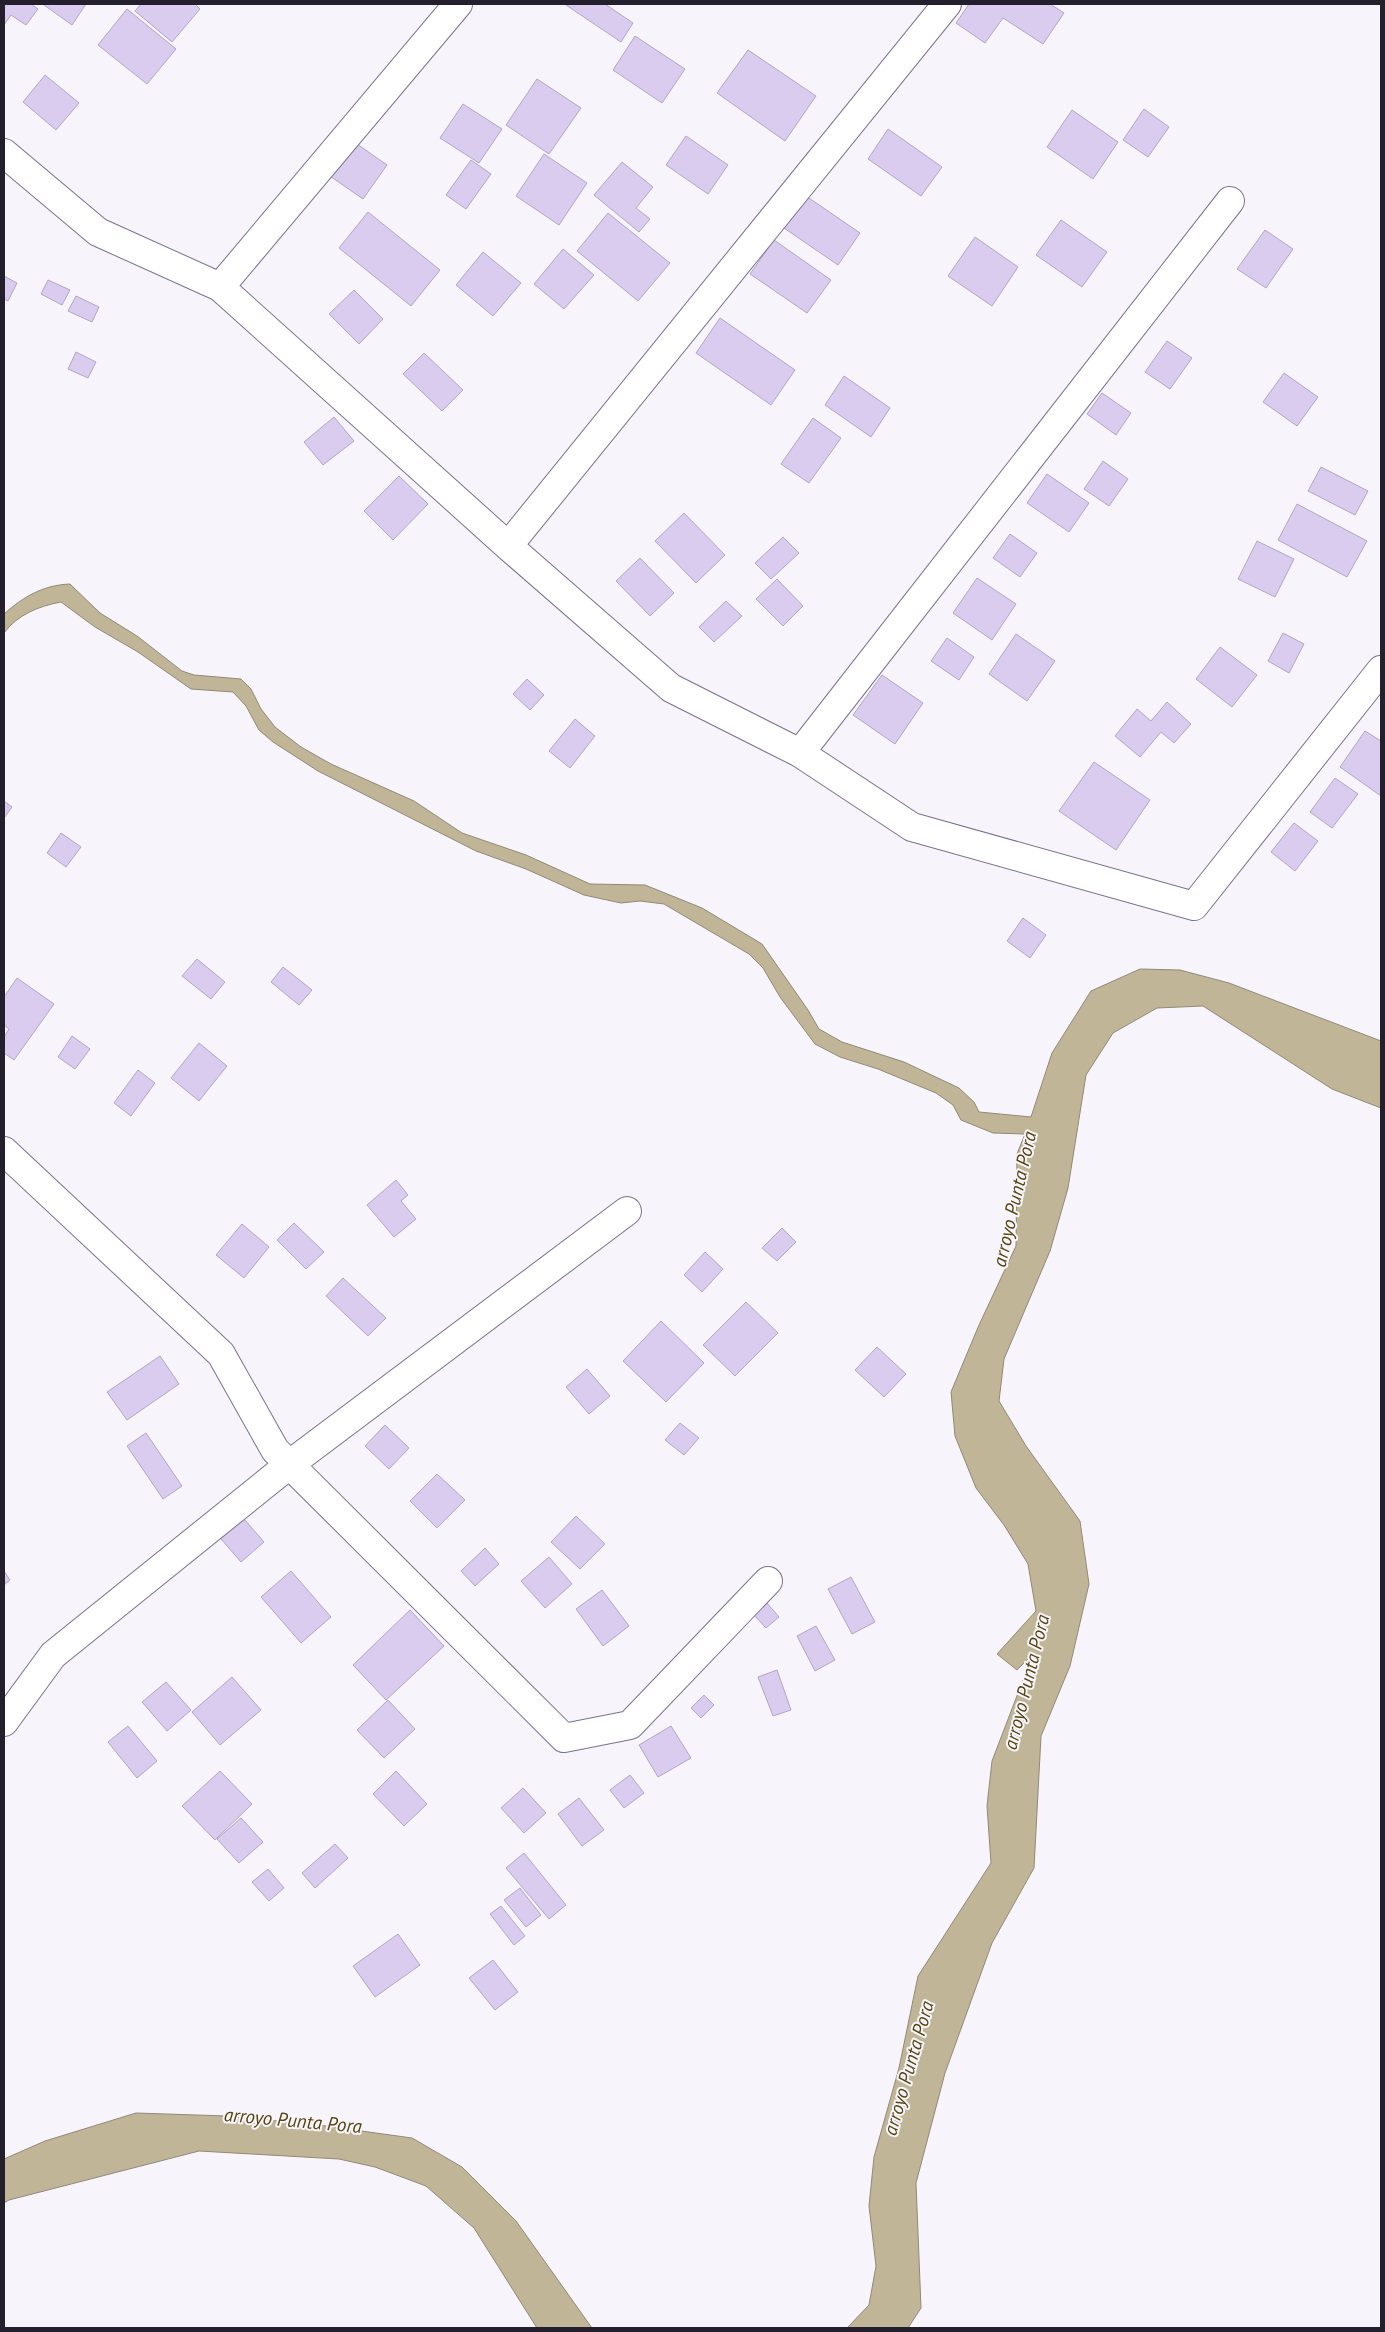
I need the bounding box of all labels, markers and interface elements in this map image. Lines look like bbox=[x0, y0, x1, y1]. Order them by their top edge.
water label: arroyo Punta Pora bbox=[987, 1128, 1041, 1269]
water label: arroyo Punta Pora bbox=[998, 1611, 1055, 1752]
water label: arroyo Punta Pora bbox=[877, 1997, 939, 2138]
water label: arroyo Punta Pora bbox=[223, 2102, 364, 2138]

